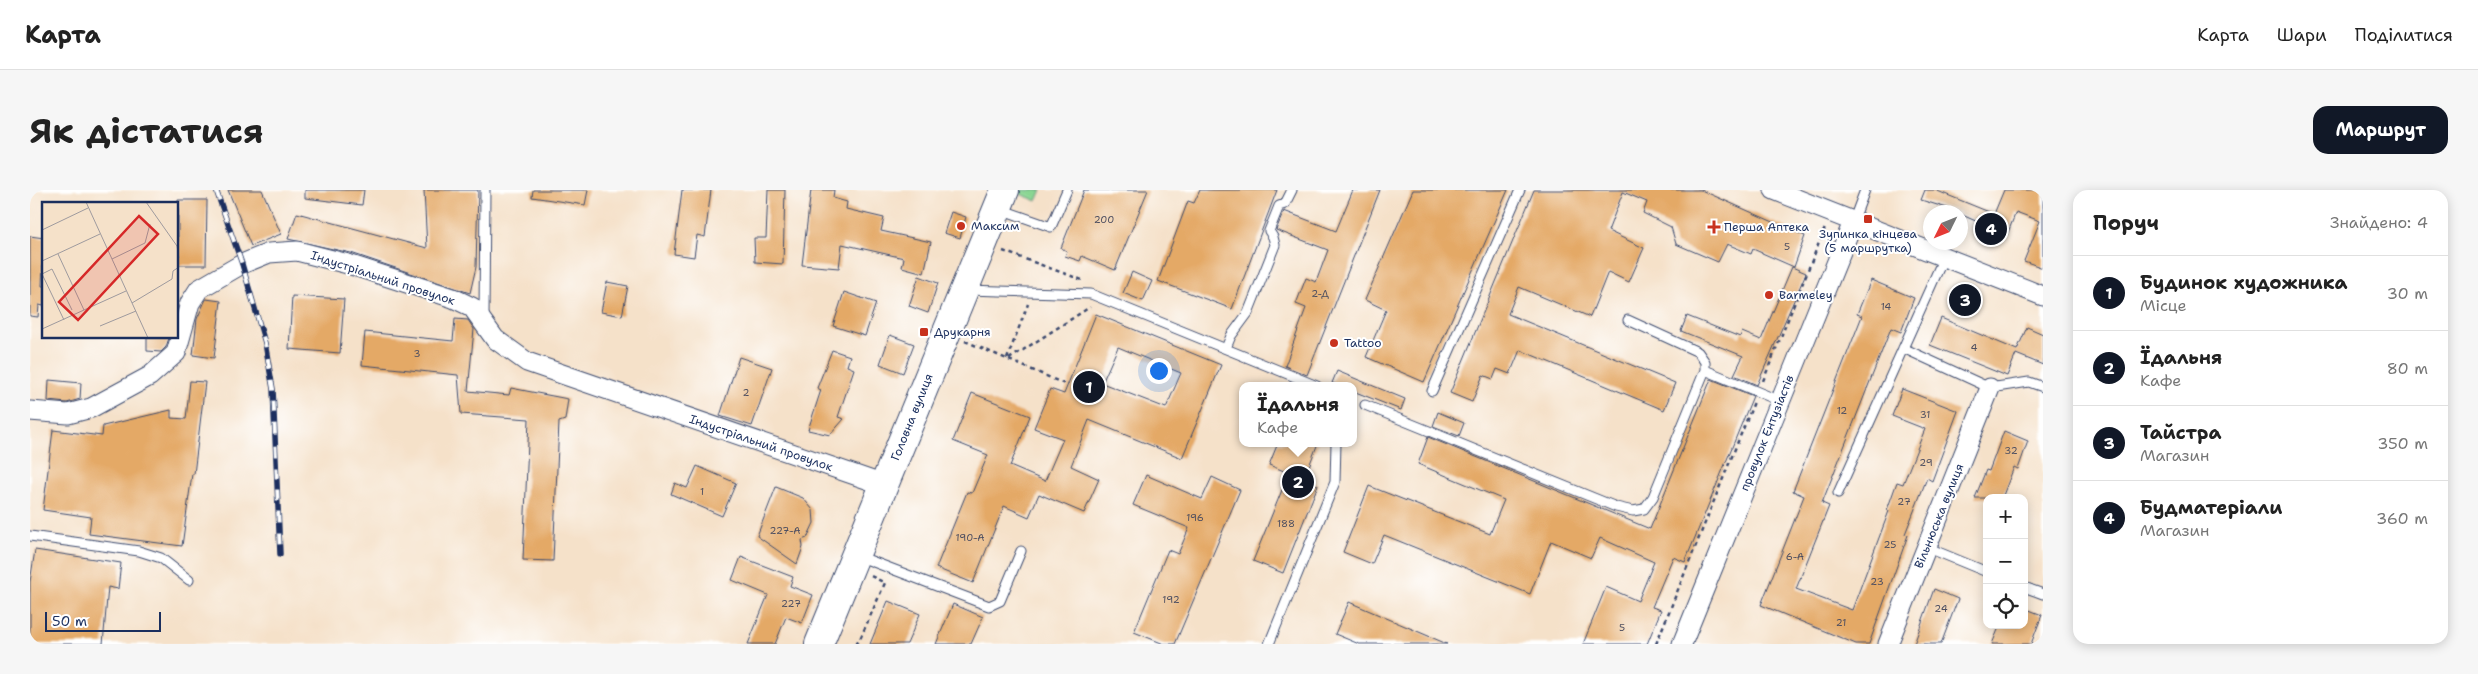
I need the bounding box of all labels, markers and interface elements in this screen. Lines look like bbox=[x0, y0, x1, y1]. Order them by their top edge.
text: Карта bbox=[25, 19, 101, 51]
text: Карта bbox=[2197, 23, 2249, 47]
text: Шари bbox=[2277, 23, 2327, 47]
text: Поділитися bbox=[2355, 23, 2453, 47]
button: Маршрут bbox=[2313, 106, 2448, 154]
text: Як дістатися bbox=[30, 107, 264, 154]
inset map bbox=[42, 202, 179, 339]
north arrow bbox=[1923, 205, 1968, 250]
text: Поруч bbox=[2093, 209, 2159, 237]
pin: 4 bbox=[1975, 210, 2007, 248]
text: Знайдено: 4 bbox=[2330, 212, 2428, 233]
house number: 200 bbox=[1094, 213, 1114, 226]
marker: Зупинка кінцева (5 маршрутка) bbox=[1862, 213, 1874, 225]
place label: Максим bbox=[971, 218, 1019, 234]
place label: Перша Аптека bbox=[1724, 219, 1810, 235]
marker: Максим bbox=[955, 220, 967, 232]
marker: Перша Аптека bbox=[1708, 221, 1720, 233]
place label: Зупинка кінцева (5 маршрутка) bbox=[1819, 226, 1918, 256]
house number: 5 bbox=[1784, 240, 1790, 253]
street label: Індустріальний провулок bbox=[309, 247, 458, 309]
text: Будинок художника bbox=[2140, 270, 2348, 295]
pin: 3 bbox=[1949, 281, 1981, 319]
text: 1 bbox=[2105, 283, 2113, 304]
text: 30 m bbox=[2387, 283, 2428, 304]
house number: 2-Д bbox=[1311, 287, 1329, 300]
place label: Barmeley bbox=[1779, 287, 1833, 303]
marker: Barmeley bbox=[1763, 289, 1775, 301]
text: Місце bbox=[2140, 295, 2187, 316]
house number: 14 bbox=[1881, 300, 1891, 313]
place label: Друкарня bbox=[934, 324, 991, 340]
marker: Друкарня bbox=[918, 326, 930, 338]
place label: Tattoo bbox=[1344, 335, 1382, 351]
marker: Tattoo bbox=[1328, 337, 1340, 349]
house number: 4 bbox=[1971, 341, 1978, 354]
text: Їдальня bbox=[2140, 345, 2222, 370]
house number: 3 bbox=[414, 347, 421, 360]
your location bbox=[1146, 358, 1172, 384]
text: 2 bbox=[2103, 358, 2115, 379]
text: 80 m bbox=[2387, 358, 2428, 379]
pin: 1 bbox=[1073, 368, 1105, 406]
text: Кафе bbox=[2140, 370, 2181, 391]
street label: Головна вулиця bbox=[887, 371, 937, 463]
street label: провулок Ентузіастів bbox=[1736, 373, 1798, 493]
popup bbox=[1239, 382, 1357, 447]
house number: 2 bbox=[743, 386, 750, 399]
text: Їдальня bbox=[1257, 392, 1339, 417]
house number: 12 bbox=[1837, 404, 1847, 417]
house number: 31 bbox=[1920, 408, 1930, 421]
street label: Індустріальний провулок bbox=[687, 411, 835, 475]
text: Кафе bbox=[1257, 417, 1298, 438]
text: Тайстра bbox=[2140, 420, 2221, 445]
text: 3 bbox=[2103, 433, 2115, 454]
text: 350 m bbox=[2377, 433, 2428, 454]
house number: 32 bbox=[2004, 444, 2018, 457]
text: Магазин bbox=[2140, 445, 2209, 466]
house number: 29 bbox=[1919, 456, 1933, 469]
street label: Вільнюська вулиця bbox=[1911, 461, 1967, 571]
pin: 2 bbox=[1282, 463, 1314, 501]
house number: 1 bbox=[700, 485, 704, 498]
map controls bbox=[1983, 494, 2028, 629]
button: + bbox=[1983, 494, 2028, 539]
house number: 27 bbox=[1897, 495, 1911, 508]
text: Будматеріали bbox=[2140, 495, 2282, 520]
text: 4 bbox=[2103, 508, 2115, 529]
text: 360 m bbox=[2376, 508, 2428, 529]
house number: 196 bbox=[1186, 511, 1204, 524]
house number: 188 bbox=[1277, 517, 1295, 530]
text: Магазин bbox=[2140, 520, 2209, 541]
house number: 227-А bbox=[770, 524, 800, 537]
house number: 190-А bbox=[956, 531, 984, 544]
house number: 25 bbox=[1884, 538, 1896, 551]
button: − bbox=[1983, 539, 2028, 584]
house number: 6-А bbox=[1786, 550, 1804, 563]
house number: 23 bbox=[1870, 575, 1884, 588]
button: locate bbox=[1983, 584, 2028, 629]
house number: 192 bbox=[1162, 593, 1180, 606]
house number: 227 bbox=[781, 597, 801, 610]
house number: 24 bbox=[1934, 602, 1948, 615]
scale bar bbox=[45, 609, 161, 632]
text: 50 m bbox=[52, 612, 87, 630]
house number: 21 bbox=[1836, 616, 1846, 629]
house number: 5 bbox=[1619, 621, 1625, 634]

